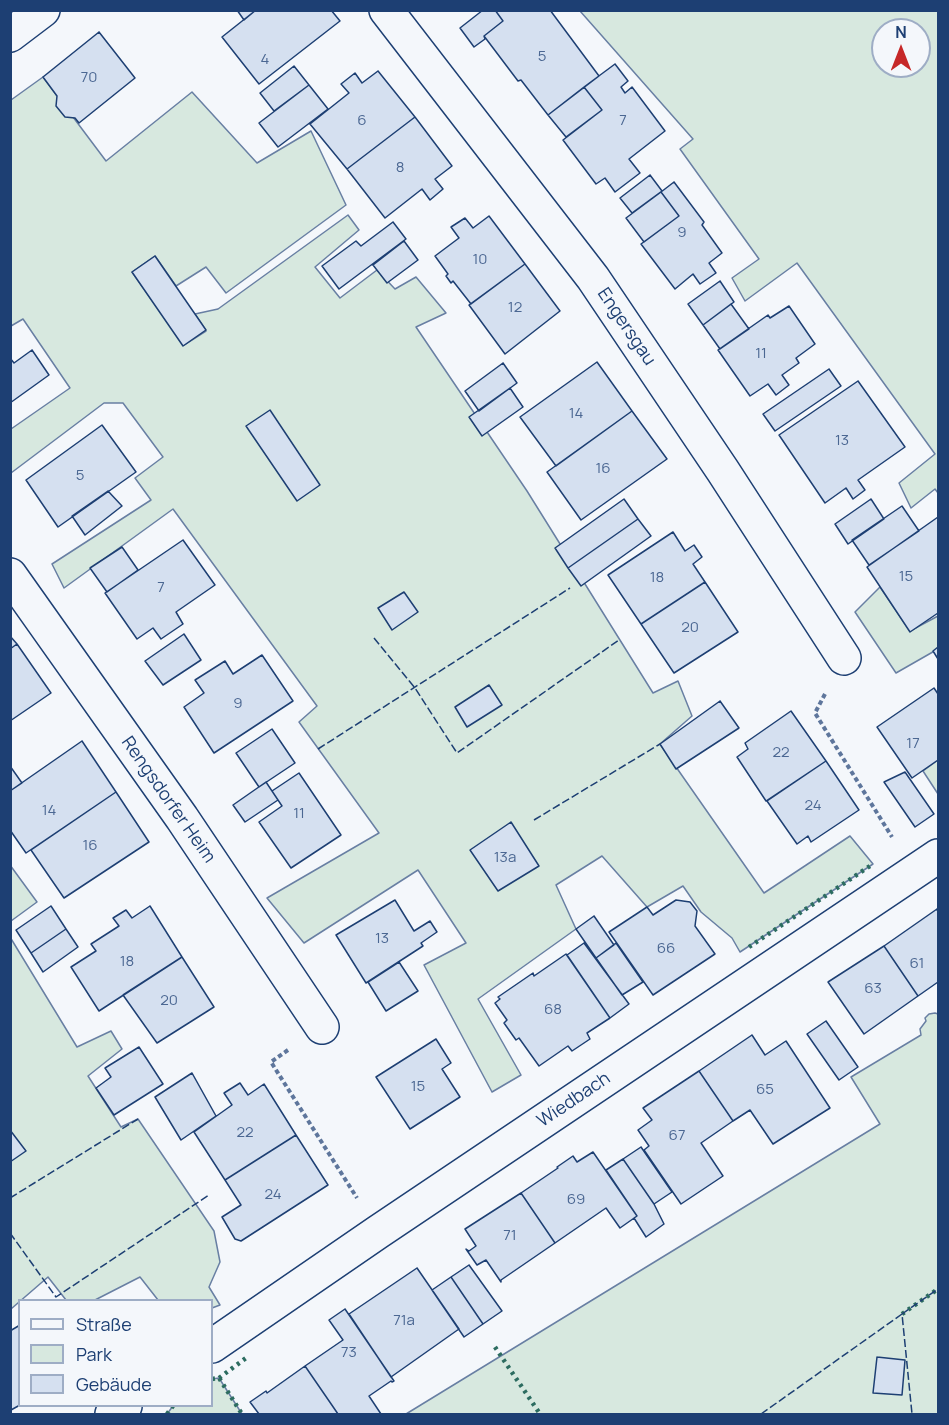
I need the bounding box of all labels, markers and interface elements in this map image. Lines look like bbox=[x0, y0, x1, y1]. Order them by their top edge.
north arrow bbox=[871, 18, 931, 78]
text: N bbox=[895, 21, 907, 43]
house number: 5 bbox=[538, 48, 546, 66]
house number: 4 bbox=[261, 51, 269, 69]
house number: 70 bbox=[81, 69, 97, 87]
house number: 6 bbox=[357, 112, 367, 130]
house number: 7 bbox=[619, 112, 627, 130]
house number: 8 bbox=[396, 159, 404, 177]
house number: 9 bbox=[677, 224, 687, 242]
house number: 10 bbox=[473, 251, 487, 269]
street label: Engersgau bbox=[592, 284, 660, 370]
house number: 12 bbox=[508, 299, 522, 317]
house number: 11 bbox=[755, 345, 767, 363]
house number: 14 bbox=[569, 405, 583, 423]
house number: 13 bbox=[835, 432, 849, 450]
house number: 16 bbox=[595, 460, 611, 478]
house number: 5 bbox=[76, 467, 84, 485]
house number: 15 bbox=[899, 568, 913, 586]
house number: 18 bbox=[650, 569, 664, 587]
house number: 7 bbox=[157, 579, 165, 597]
house number: 20 bbox=[681, 619, 699, 637]
house number: 9 bbox=[233, 695, 243, 713]
street label: Rengsdorfer Heim bbox=[116, 733, 220, 867]
house number: 17 bbox=[906, 735, 920, 753]
house number: 22 bbox=[772, 744, 790, 762]
house number: 24 bbox=[804, 797, 822, 815]
house number: 14 bbox=[42, 802, 56, 820]
house number: 11 bbox=[293, 805, 305, 823]
house number: 16 bbox=[82, 837, 98, 855]
house number: 13a bbox=[494, 849, 516, 867]
house number: 13 bbox=[375, 930, 389, 948]
house number: 66 bbox=[657, 940, 675, 958]
house number: 18 bbox=[120, 953, 134, 971]
house number: 61 bbox=[910, 955, 924, 973]
house number: 63 bbox=[864, 980, 882, 998]
house number: 20 bbox=[160, 992, 178, 1010]
house number: 68 bbox=[544, 1001, 562, 1019]
street label: Wiedbach bbox=[533, 1068, 615, 1132]
house number: 15 bbox=[411, 1078, 425, 1096]
house number: 65 bbox=[756, 1081, 774, 1099]
house number: 22 bbox=[236, 1124, 254, 1142]
house number: 67 bbox=[669, 1127, 685, 1145]
house number: 24 bbox=[264, 1186, 282, 1204]
house number: 69 bbox=[567, 1191, 585, 1209]
house number: 71 bbox=[503, 1227, 517, 1245]
legend bbox=[18, 1299, 213, 1407]
text: Straße bbox=[76, 1312, 132, 1336]
house number: 71a bbox=[393, 1312, 415, 1330]
text: Park bbox=[76, 1342, 112, 1366]
house number: 73 bbox=[341, 1344, 357, 1362]
text: Gebäude bbox=[76, 1372, 152, 1396]

